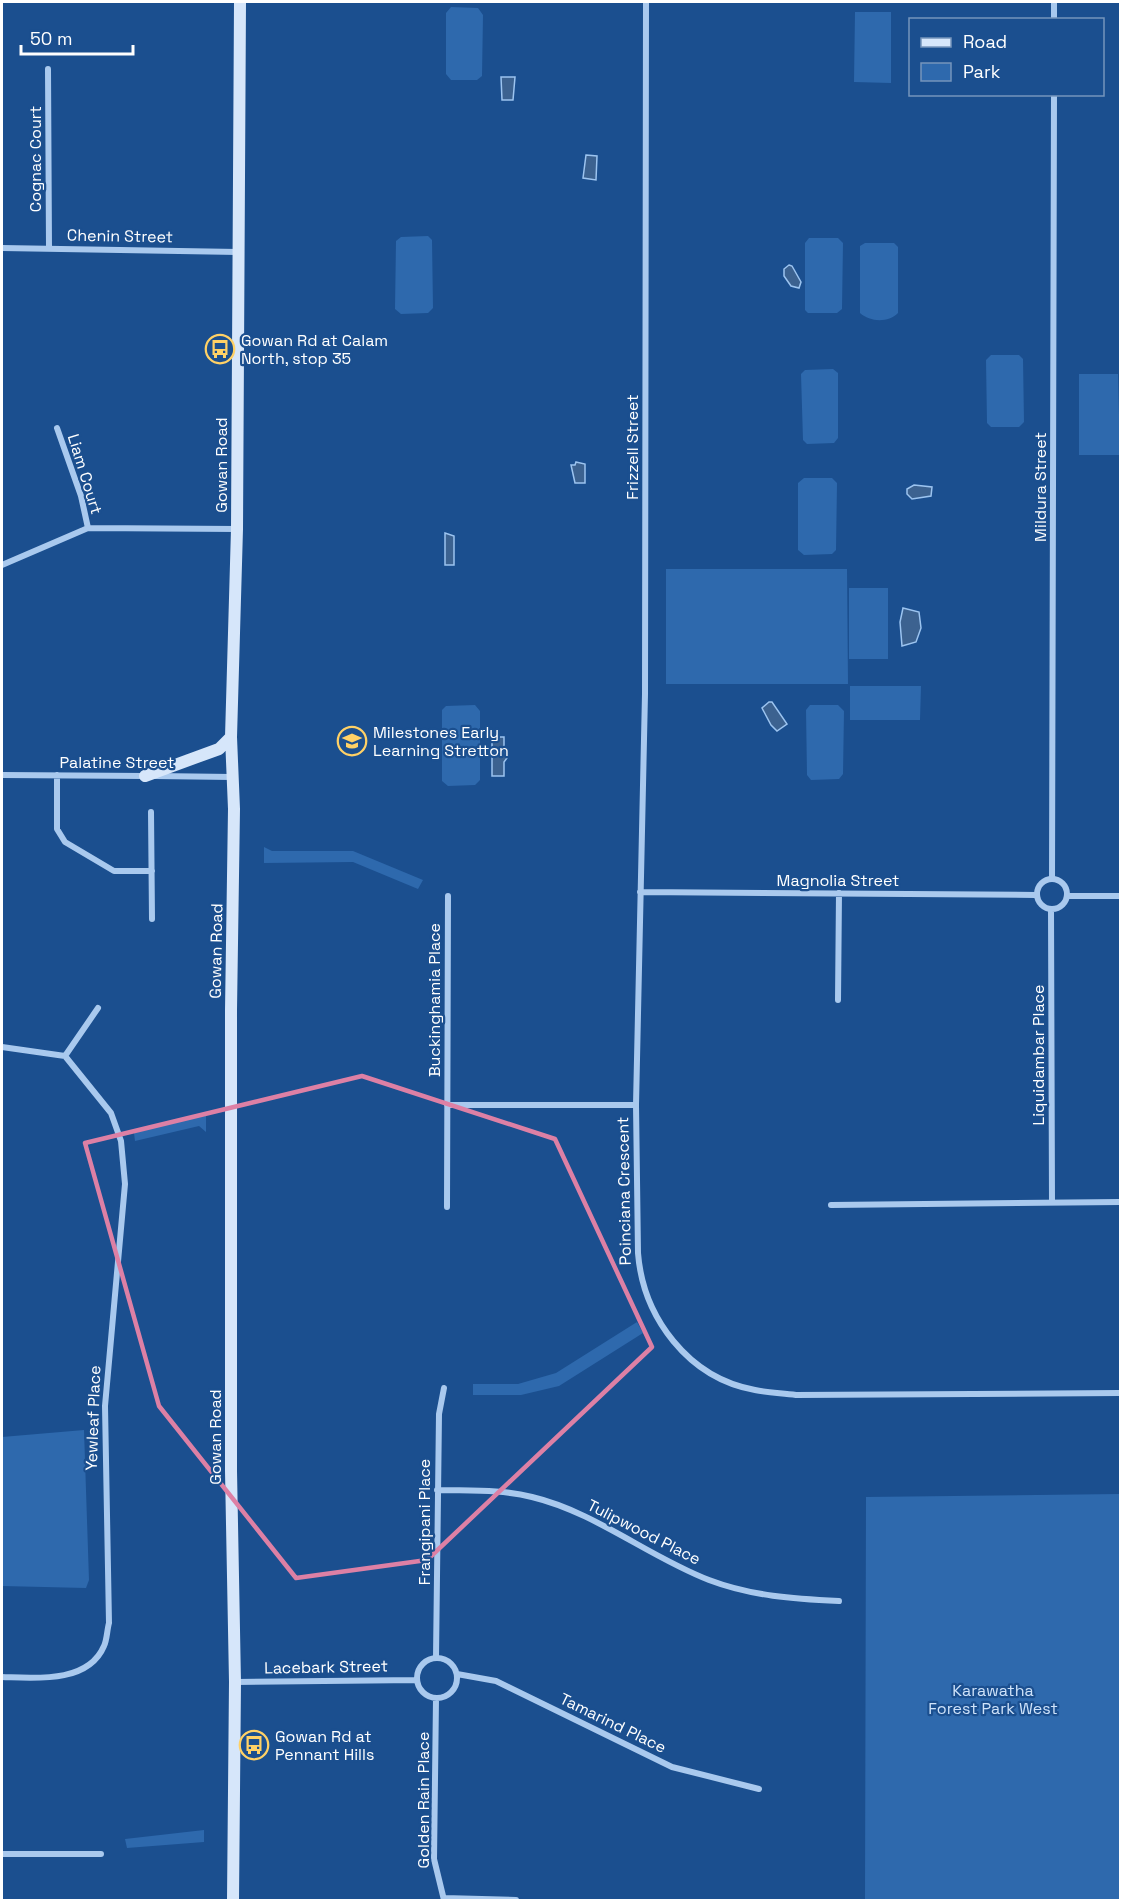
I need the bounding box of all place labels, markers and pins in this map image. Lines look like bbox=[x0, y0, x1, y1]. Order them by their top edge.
place label: Gowan Rd at Calam North, stop 35 bbox=[241, 330, 388, 369]
bus stop icon: Gowan Rd at Calam North, stop 35 bbox=[204, 333, 236, 365]
place label: Milestones Early Learning Stretton bbox=[373, 722, 509, 761]
school or university icon: Milestones Early Learning Stretton bbox=[336, 725, 368, 757]
place label: Gowan Rd at Pennant Hills bbox=[275, 1726, 374, 1765]
bus stop icon: Gowan Rd at Pennant Hills bbox=[238, 1729, 270, 1761]

